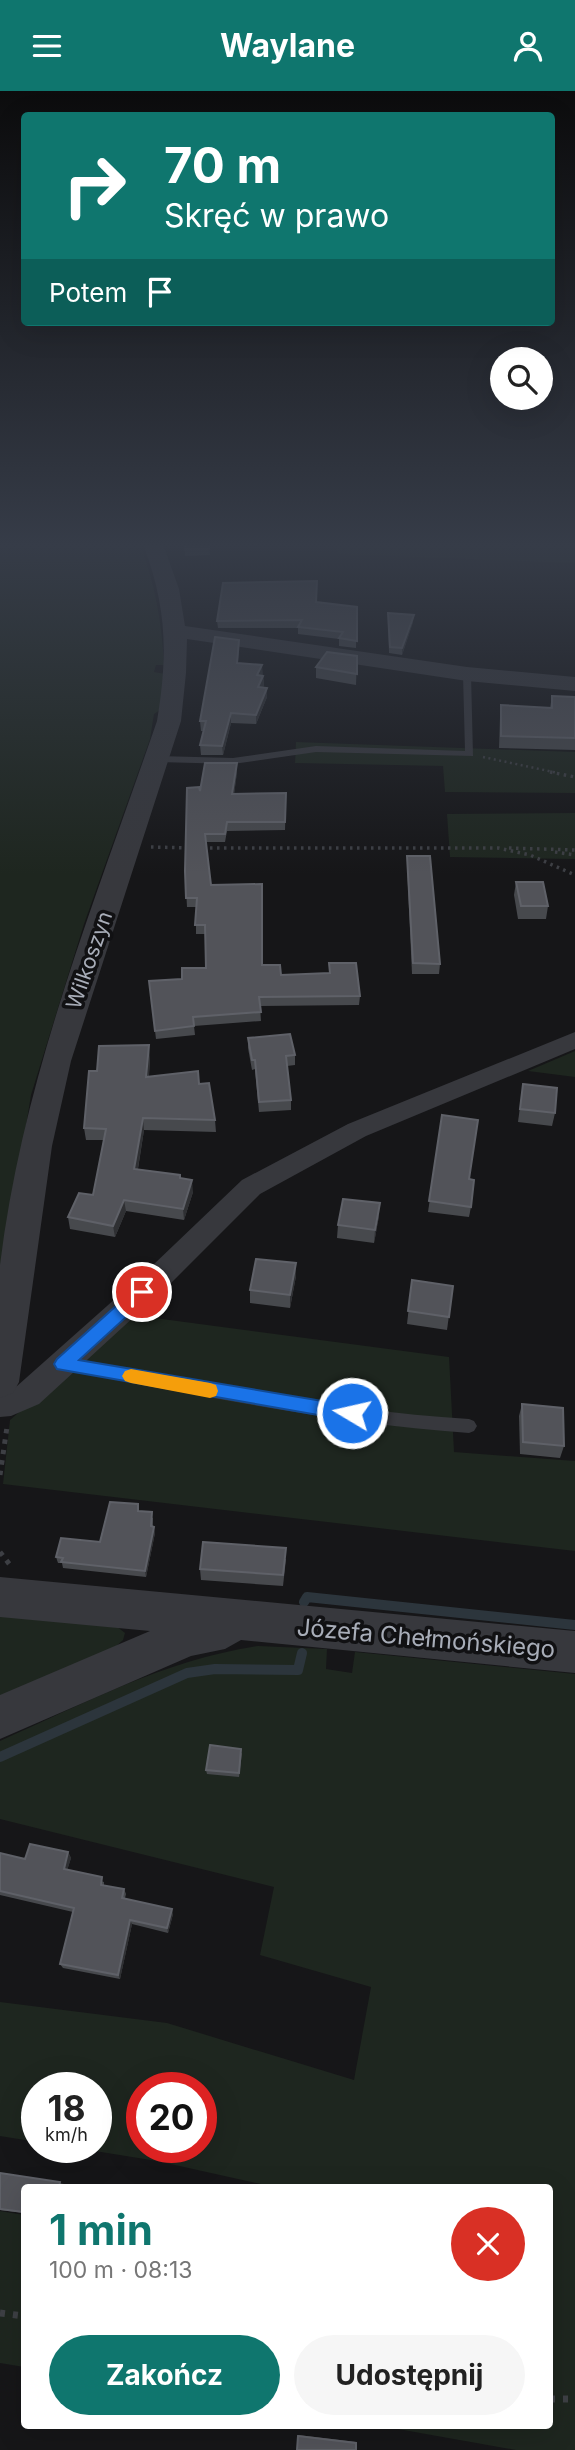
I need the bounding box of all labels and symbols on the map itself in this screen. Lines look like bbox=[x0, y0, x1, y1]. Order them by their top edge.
street label: Wilkoszyn bbox=[61, 908, 117, 1012]
pin bbox=[112, 1262, 172, 1322]
position arrow bbox=[315, 1376, 389, 1450]
street label: Józefa Chełmońskiego bbox=[296, 1612, 556, 1664]
speed limit sign: 20 bbox=[126, 2072, 217, 2163]

